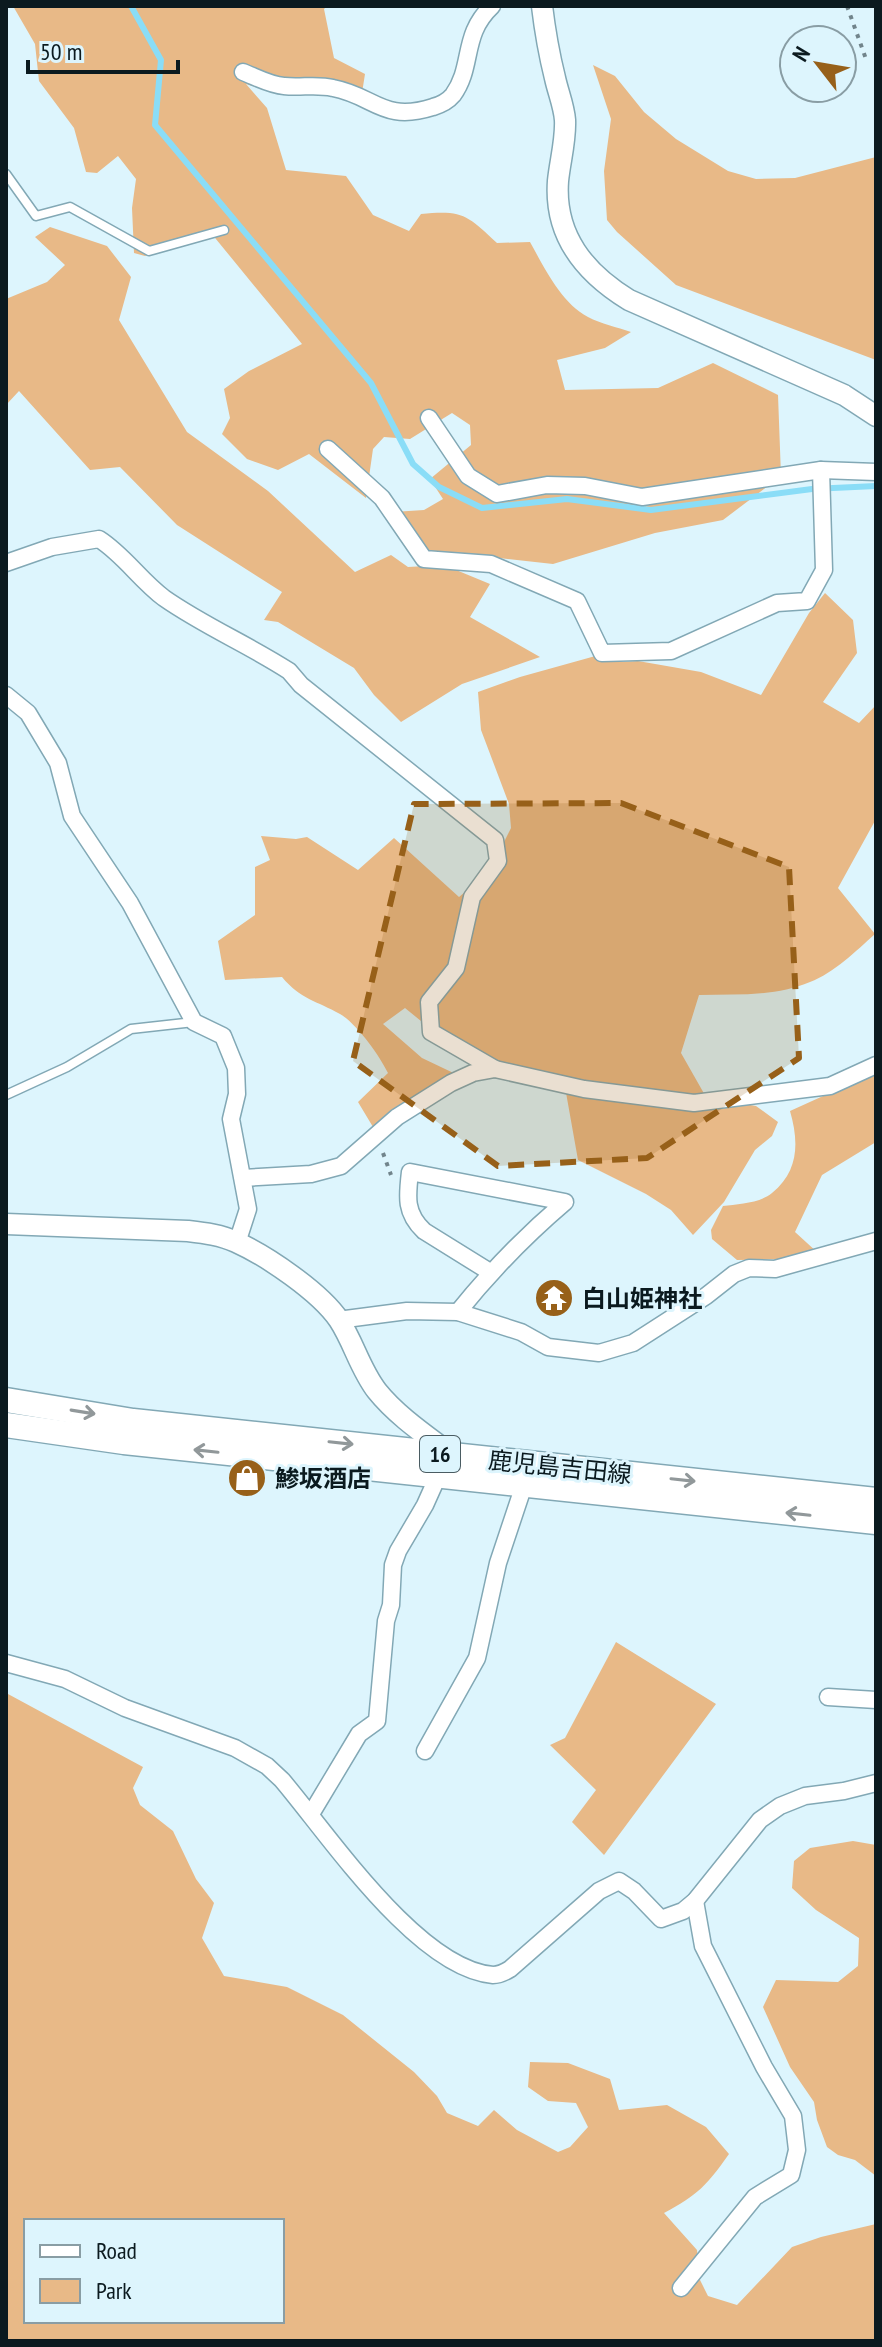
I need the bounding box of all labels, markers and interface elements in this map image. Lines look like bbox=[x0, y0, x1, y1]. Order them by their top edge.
scale bar bbox=[28, 24, 178, 74]
north arrow bbox=[778, 24, 858, 104]
text: 50 m bbox=[40, 36, 82, 67]
text: N bbox=[786, 41, 816, 66]
temple icon: 白山姫神社 bbox=[533, 1277, 575, 1319]
place label: 白山姫神社 bbox=[582, 1283, 702, 1314]
one-way arrow bbox=[70, 1406, 95, 1421]
one-way arrow bbox=[327, 1436, 354, 1451]
road number: 16 bbox=[420, 1436, 460, 1472]
one-way arrow bbox=[193, 1444, 220, 1459]
street label: 鹿児島吉田線 bbox=[487, 1444, 633, 1490]
shop icon: 鯵坂酒店 bbox=[226, 1457, 268, 1499]
place label: 鯵坂酒店 bbox=[275, 1463, 371, 1494]
one-way arrow bbox=[669, 1472, 696, 1487]
one-way arrow bbox=[785, 1507, 812, 1522]
legend bbox=[24, 2219, 284, 2323]
text: Road bbox=[96, 2235, 137, 2266]
text: Park bbox=[96, 2275, 132, 2306]

